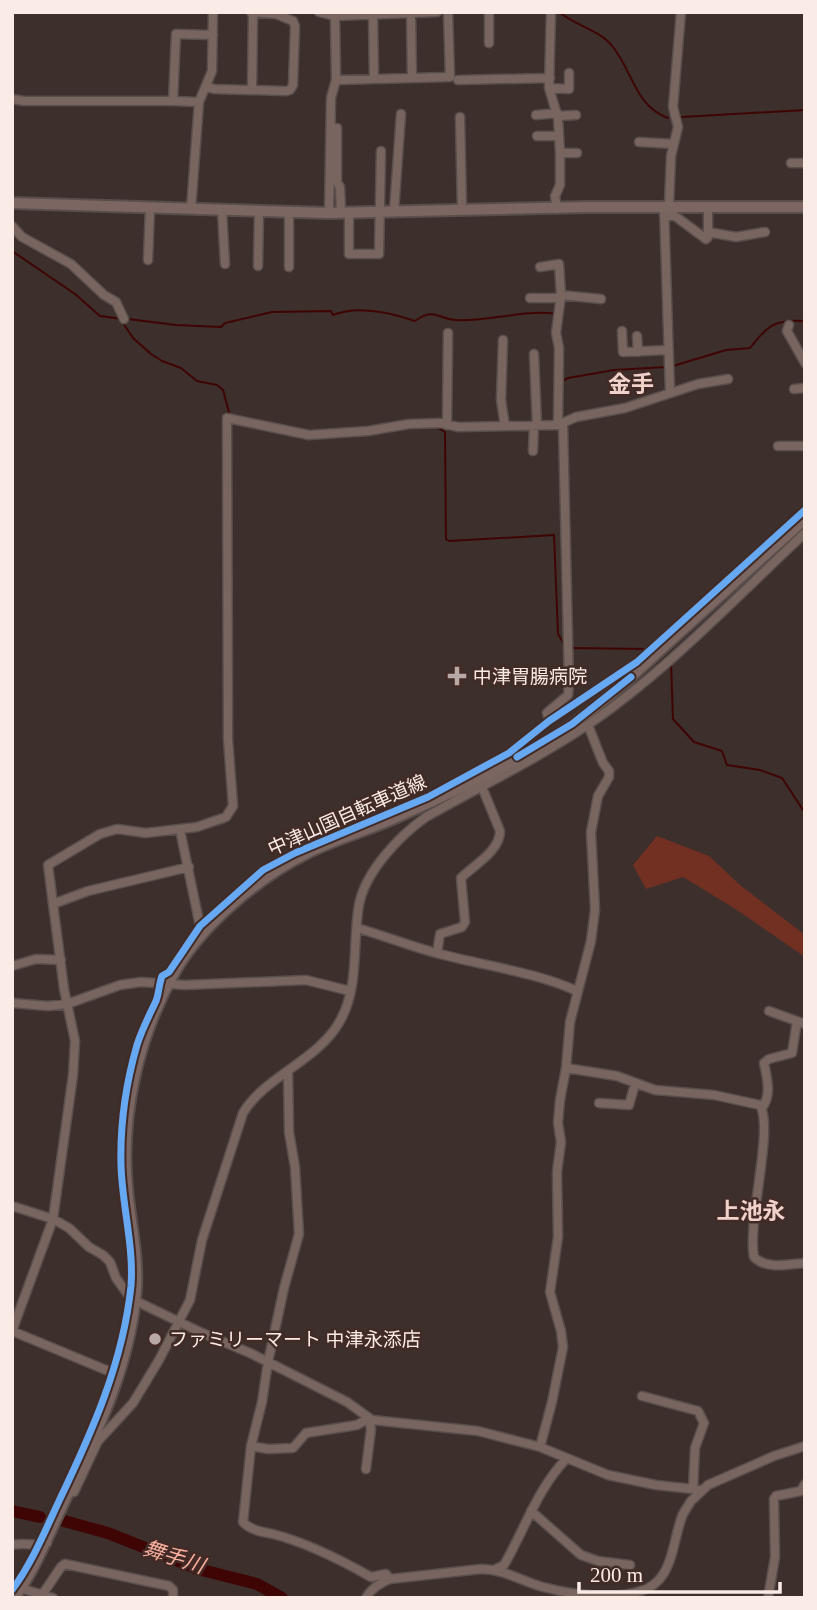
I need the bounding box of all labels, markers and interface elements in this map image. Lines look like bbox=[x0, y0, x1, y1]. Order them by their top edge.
district label: 金手 bbox=[608, 372, 654, 397]
marker: 中津胃腸病院 bbox=[447, 666, 467, 686]
place label: 中津胃腸病院 bbox=[473, 666, 587, 687]
street label: 中津山国自転車道線 bbox=[265, 771, 429, 859]
district label: 上池永 bbox=[717, 1199, 786, 1224]
place label: ファミリーマート 中津永添店 bbox=[169, 1329, 421, 1350]
marker: ファミリーマート 中津永添店 bbox=[147, 1331, 163, 1347]
water label: 舞手川 bbox=[140, 1536, 210, 1579]
scale bar bbox=[579, 1550, 780, 1594]
text: 200 m bbox=[590, 1563, 643, 1587]

